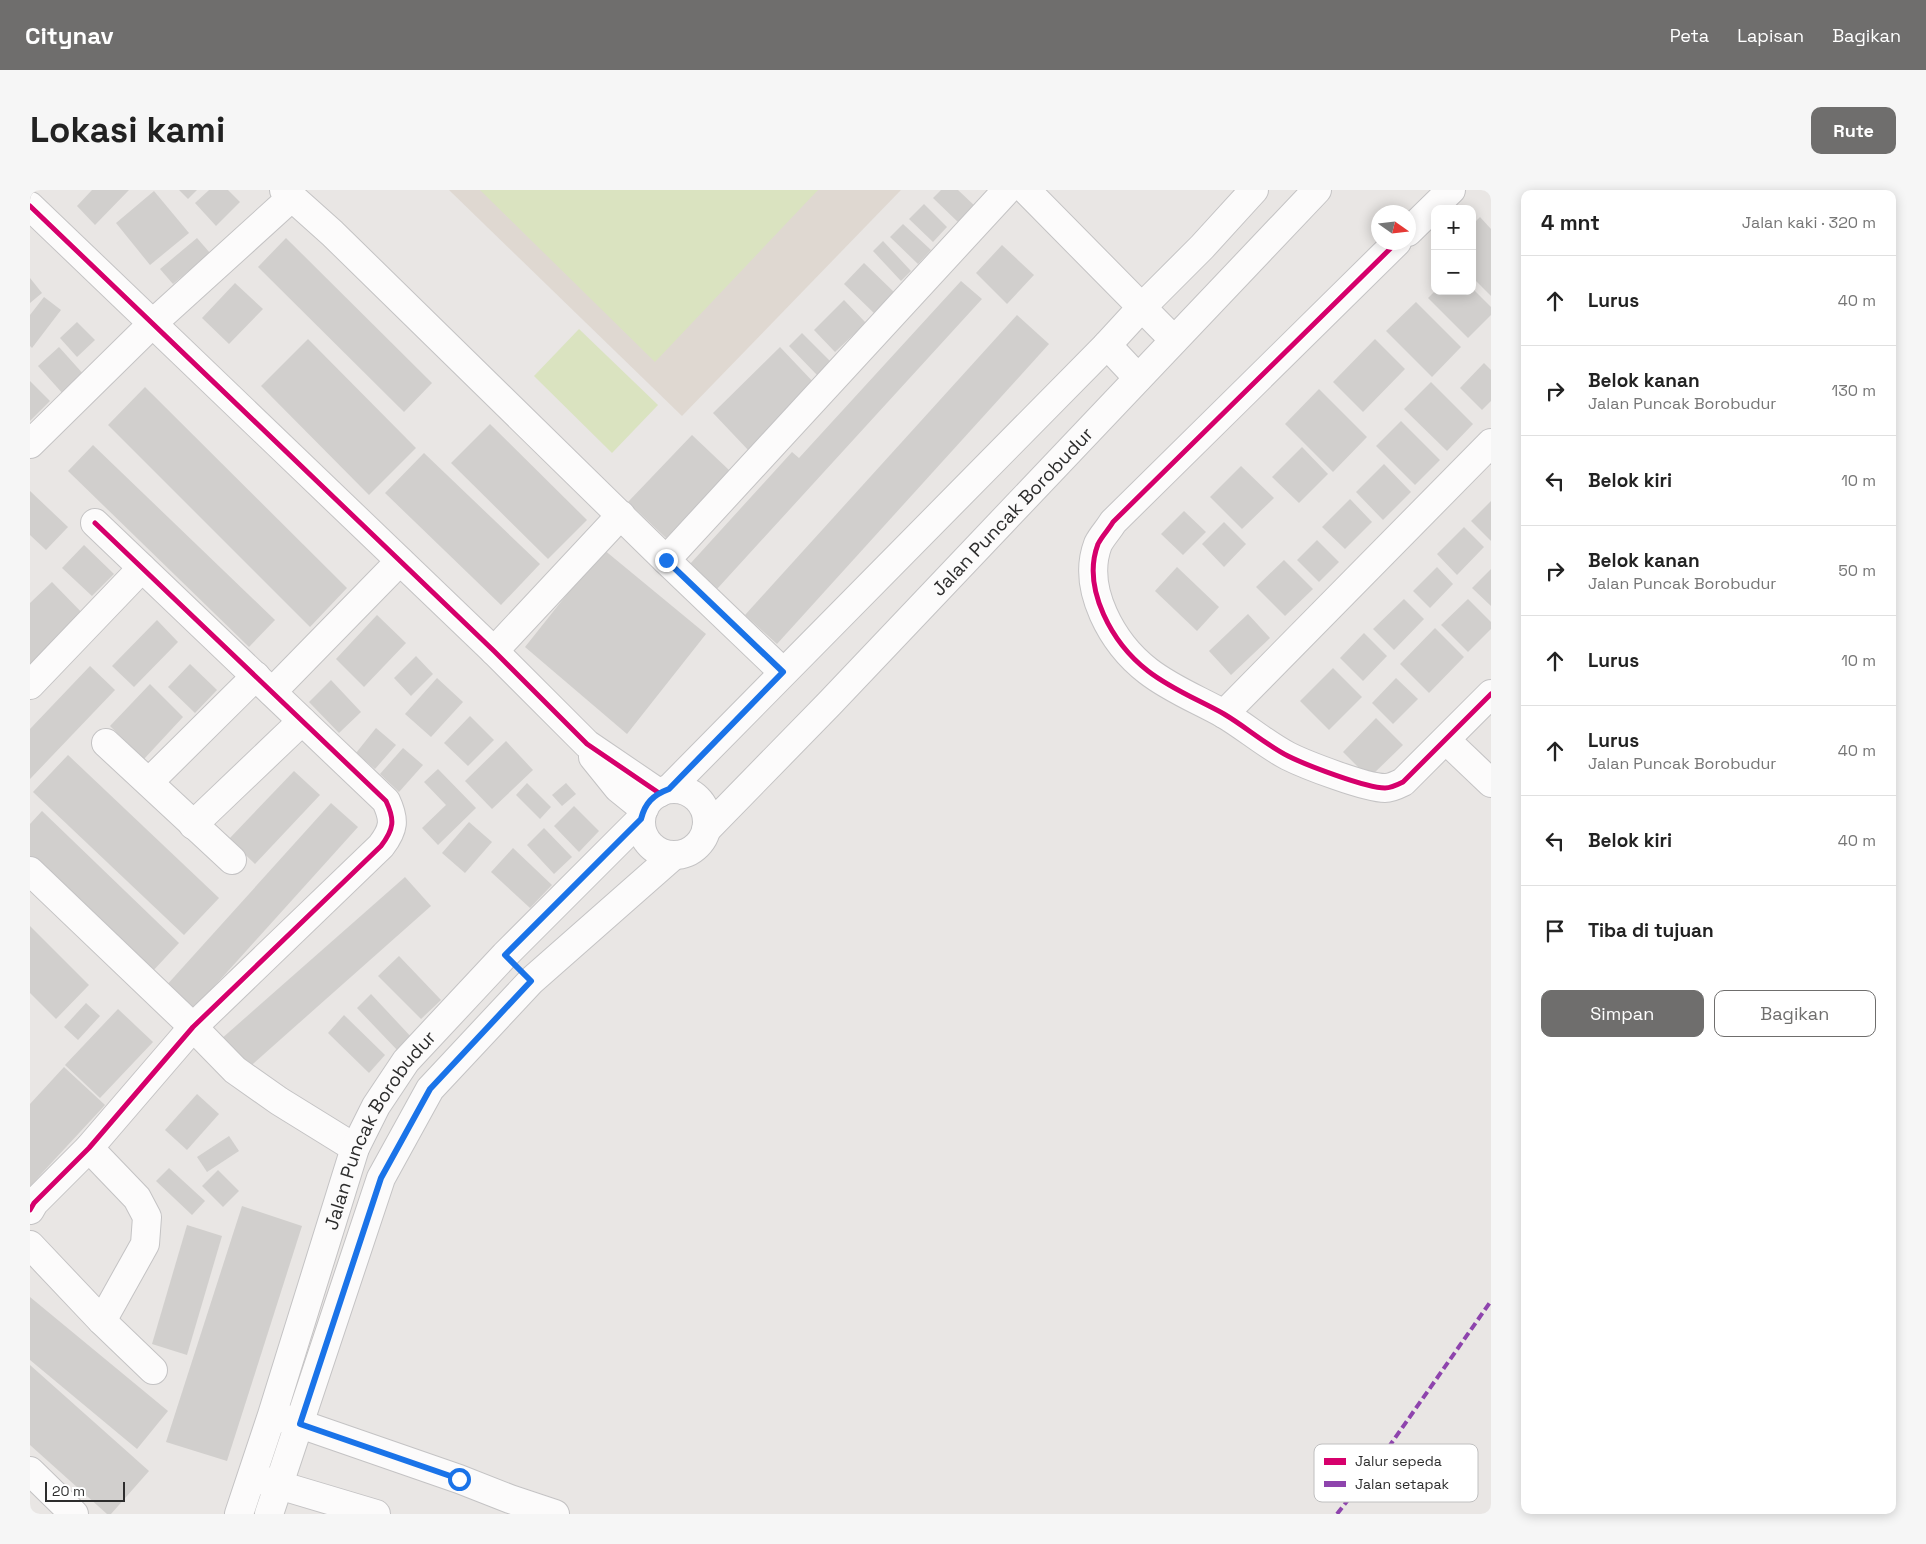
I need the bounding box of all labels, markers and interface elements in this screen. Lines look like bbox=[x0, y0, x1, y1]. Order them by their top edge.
text: Citynav bbox=[25, 20, 114, 51]
text: Peta bbox=[1670, 24, 1709, 47]
text: Lapisan bbox=[1737, 24, 1804, 47]
text: Bagikan bbox=[1832, 24, 1901, 47]
button: Rute bbox=[1811, 107, 1896, 154]
text: Lokasi kami bbox=[30, 108, 225, 152]
north arrow bbox=[1371, 205, 1416, 250]
map controls bbox=[1431, 205, 1476, 295]
button: + bbox=[1431, 205, 1476, 250]
text: 4 mnt bbox=[1541, 209, 1600, 236]
text: Jalan kaki · 320 m bbox=[1742, 212, 1876, 233]
button: − bbox=[1431, 250, 1476, 295]
icon: ahead bbox=[1541, 287, 1569, 315]
text: Lurus bbox=[1588, 288, 1639, 313]
text: 40 m bbox=[1838, 290, 1876, 311]
text: Belok kanan bbox=[1588, 368, 1700, 393]
icon: right bbox=[1541, 377, 1569, 405]
text: 130 m bbox=[1832, 380, 1876, 401]
text: Jalan Puncak Borobudur bbox=[1588, 393, 1776, 414]
street label: Jalan Puncak Borobudur bbox=[926, 421, 1098, 601]
icon: left bbox=[1541, 467, 1569, 495]
text: Belok kiri bbox=[1588, 468, 1672, 493]
text: 10 m bbox=[1841, 470, 1876, 491]
text: Belok kanan bbox=[1588, 548, 1700, 573]
route end bbox=[655, 549, 678, 572]
icon: right bbox=[1541, 557, 1569, 585]
text: 50 m bbox=[1838, 560, 1876, 581]
text: Jalan Puncak Borobudur bbox=[1588, 573, 1776, 594]
icon: ahead bbox=[1541, 647, 1569, 675]
text: Lurus bbox=[1588, 648, 1639, 673]
text: 10 m bbox=[1841, 650, 1876, 671]
text: Lurus bbox=[1588, 728, 1639, 753]
icon: ahead bbox=[1541, 737, 1569, 765]
text: 40 m bbox=[1838, 740, 1876, 761]
text: Jalan Puncak Borobudur bbox=[1588, 753, 1776, 774]
icon: left bbox=[1541, 827, 1569, 855]
text: Belok kiri bbox=[1588, 828, 1672, 853]
text: 40 m bbox=[1838, 830, 1876, 851]
icon: arrive bbox=[1541, 917, 1569, 945]
text: Tiba di tujuan bbox=[1588, 918, 1714, 943]
button: Simpan bbox=[1541, 990, 1704, 1037]
button: Bagikan bbox=[1714, 990, 1876, 1037]
street label: Jalan Puncak Borobudur bbox=[318, 1025, 441, 1233]
legend bbox=[1314, 1444, 1478, 1502]
text: Jalur sepeda bbox=[1355, 1452, 1442, 1470]
route start bbox=[448, 1468, 471, 1491]
text: Jalan setapak bbox=[1355, 1475, 1450, 1493]
scale bar bbox=[45, 1479, 125, 1502]
text: 20 m bbox=[52, 1482, 85, 1500]

